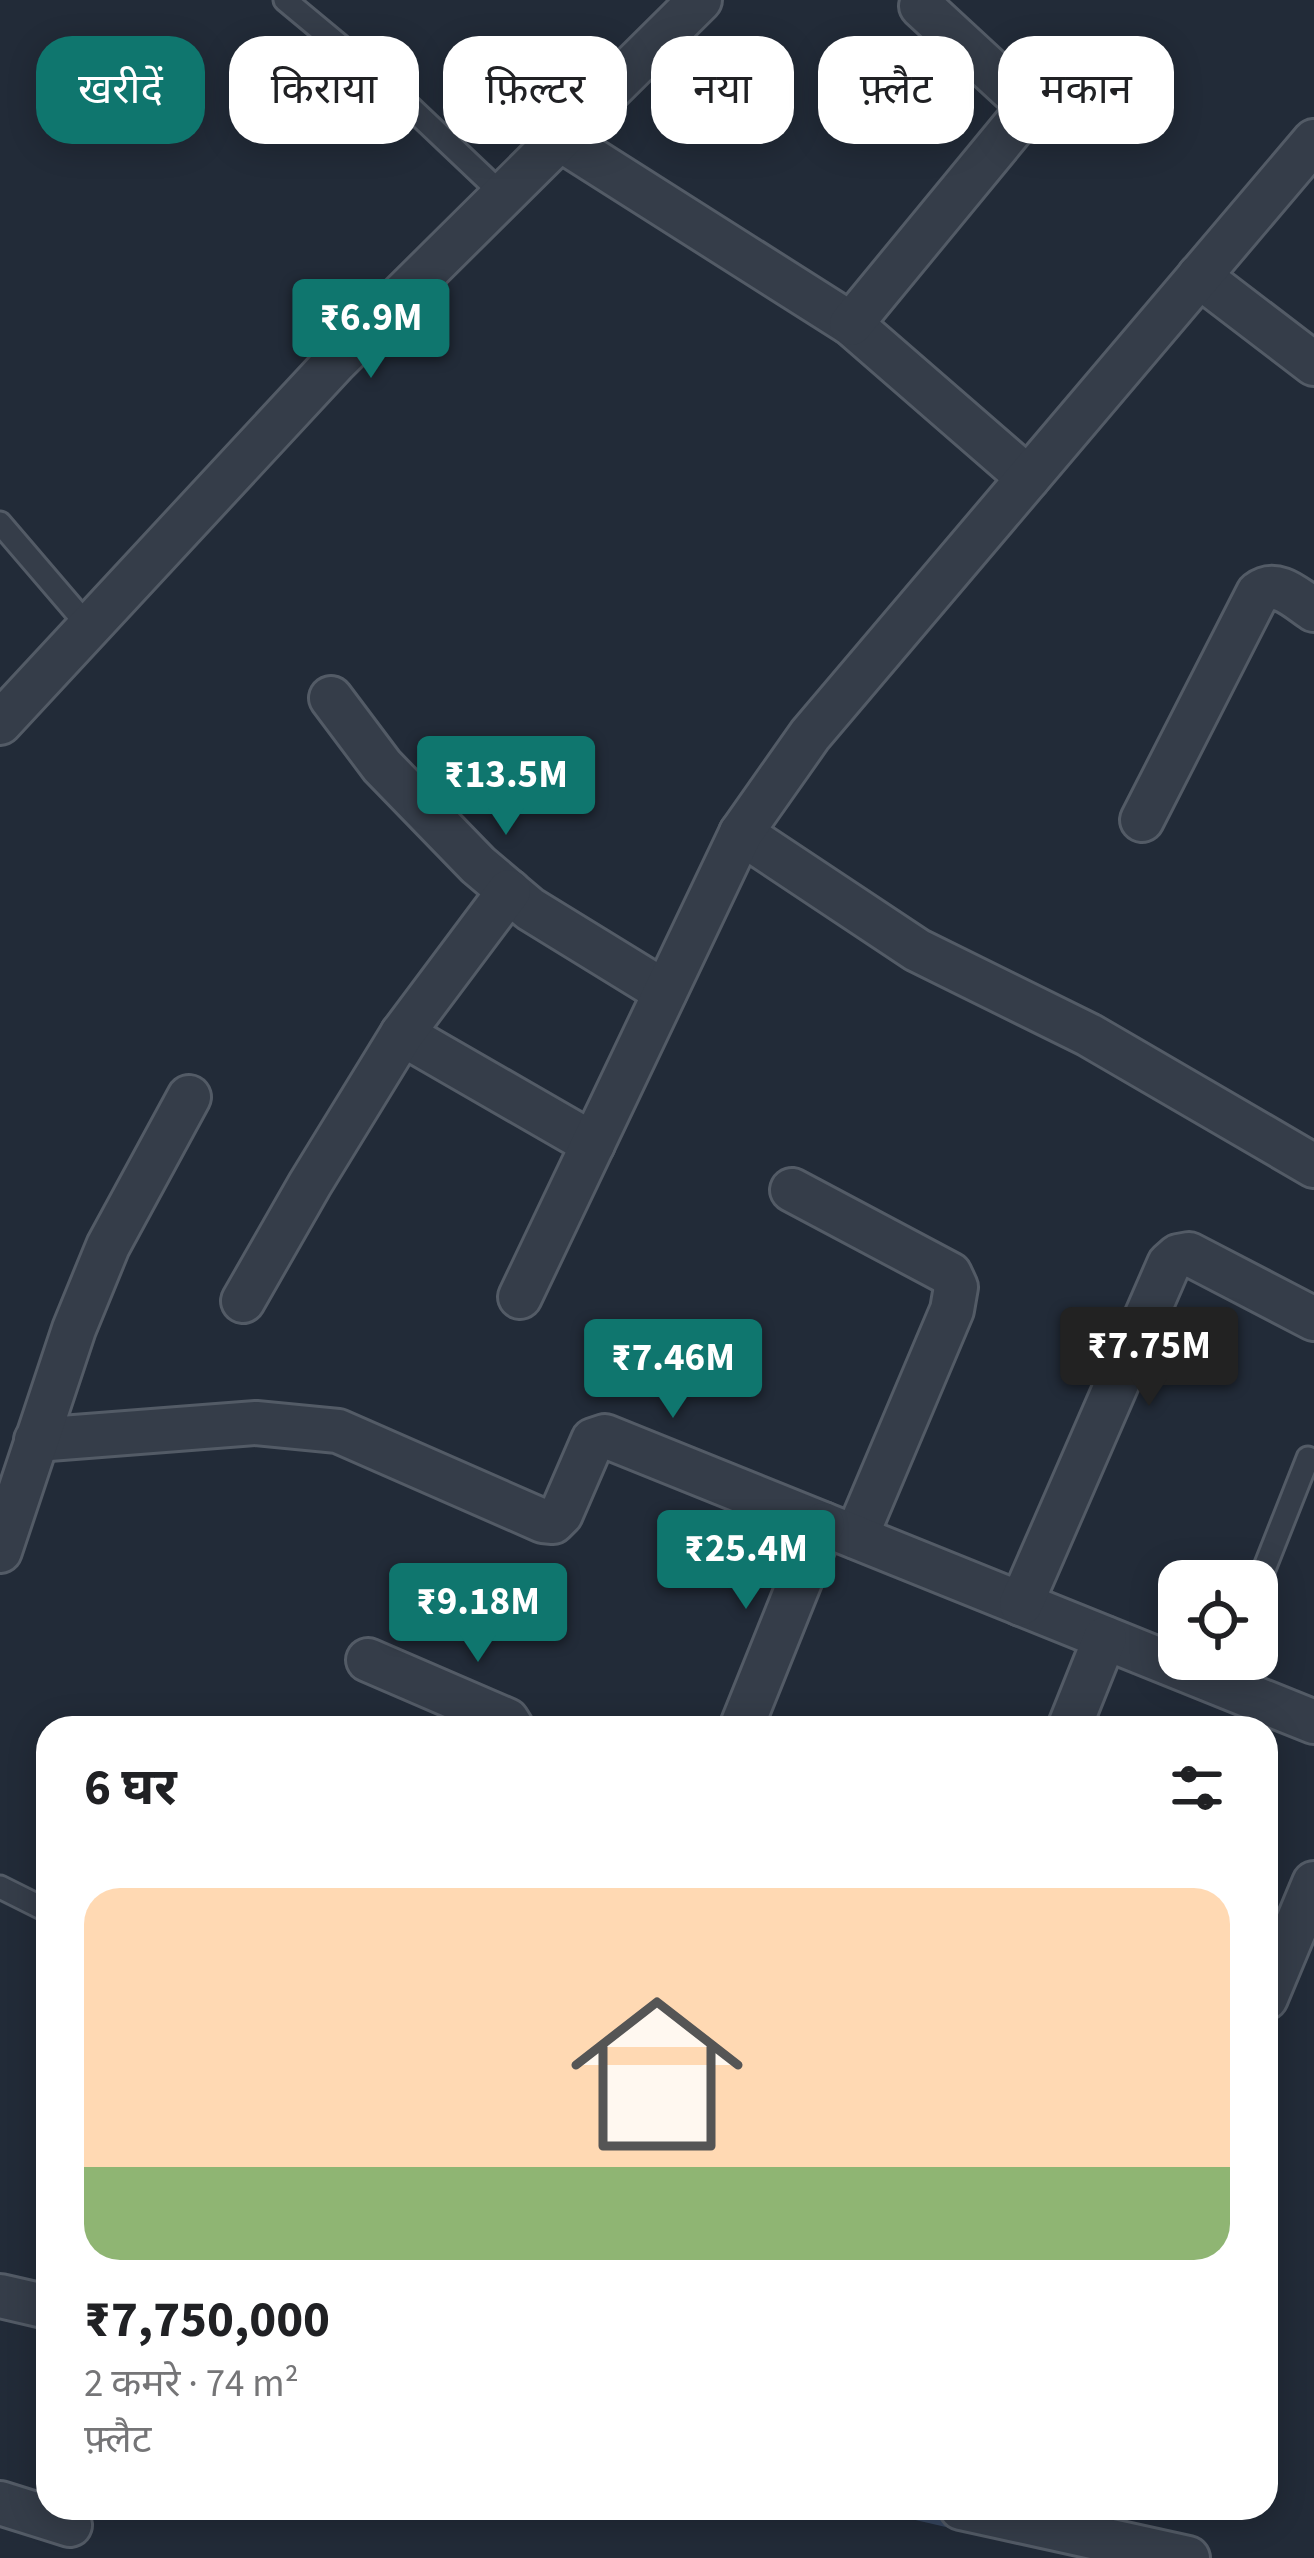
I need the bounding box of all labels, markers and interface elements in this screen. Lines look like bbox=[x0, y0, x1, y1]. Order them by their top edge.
chip: खरीदें bbox=[36, 36, 205, 144]
chip: किराया bbox=[229, 36, 419, 144]
chip: फ़िल्टर bbox=[443, 36, 627, 144]
chip: नया bbox=[651, 36, 794, 144]
chip: फ़्लैट bbox=[818, 36, 974, 144]
chip: मकान bbox=[998, 36, 1174, 144]
pin: ₹6.9M bbox=[287, 279, 455, 381]
text: ₹6.9M bbox=[319, 290, 423, 346]
pin: ₹13.5M bbox=[408, 736, 604, 838]
text: ₹13.5M bbox=[444, 747, 568, 803]
pin: ₹7.75M bbox=[1051, 1307, 1247, 1409]
text: ₹7.75M bbox=[1087, 1318, 1211, 1374]
pin: ₹7.46M bbox=[575, 1319, 771, 1421]
text: ₹7.46M bbox=[611, 1330, 735, 1386]
pin: ₹25.4M bbox=[648, 1510, 844, 1612]
text: ₹25.4M bbox=[684, 1521, 808, 1577]
map controls bbox=[1158, 1560, 1278, 1680]
button: locate bbox=[1158, 1560, 1278, 1680]
pin: ₹9.18M bbox=[380, 1563, 576, 1665]
text: ₹9.18M bbox=[416, 1574, 540, 1630]
text: 6 घर bbox=[84, 1752, 177, 1824]
icon: filters bbox=[1164, 1755, 1230, 1821]
icon: home bbox=[549, 1966, 765, 2182]
text: ₹7,750,000 bbox=[84, 2284, 330, 2356]
text: 2 कमरे · 74 m² bbox=[84, 2356, 299, 2412]
text: फ़्लैट bbox=[84, 2412, 151, 2468]

